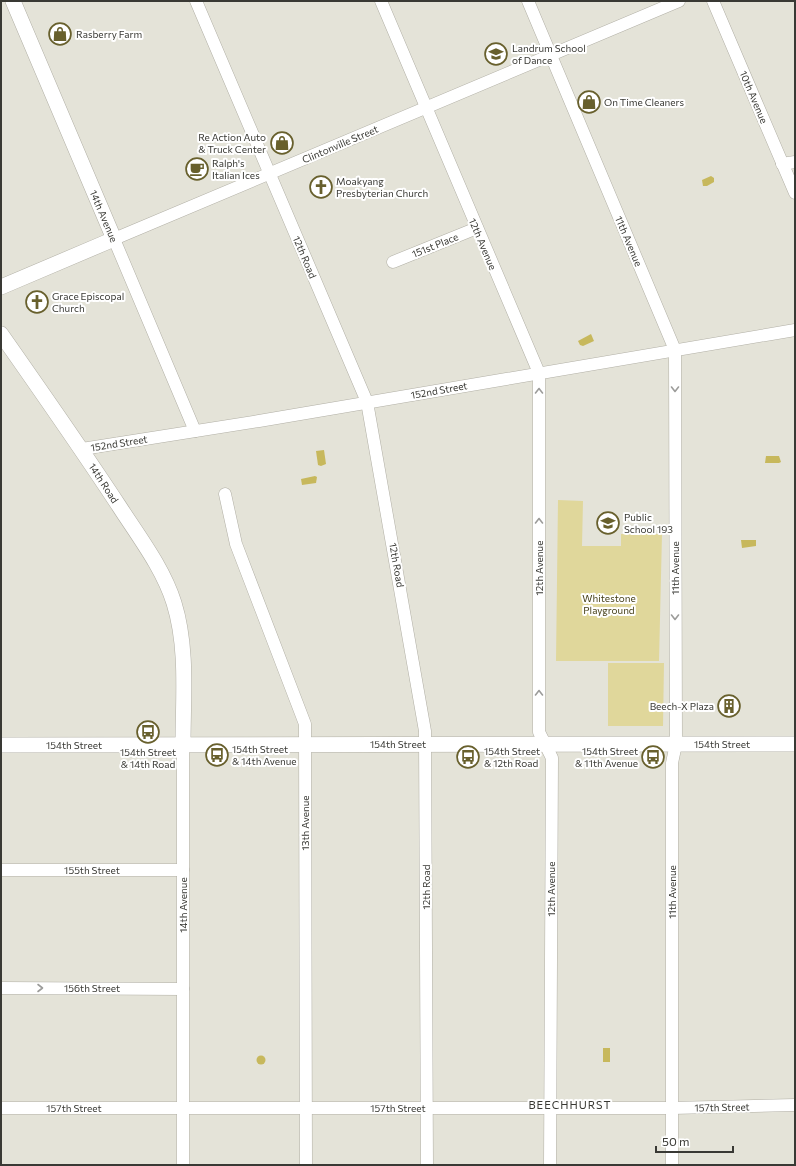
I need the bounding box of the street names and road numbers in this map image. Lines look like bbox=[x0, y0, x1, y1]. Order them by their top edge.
street label: 10th Avenue bbox=[738, 69, 770, 125]
street label: Clintonville Street bbox=[300, 123, 380, 165]
street label: 14th Avenue bbox=[88, 188, 120, 244]
street label: 11th Avenue bbox=[613, 214, 645, 268]
street label: 12th Avenue bbox=[467, 216, 499, 272]
street label: 151st Place bbox=[410, 230, 460, 260]
street label: 12th Road bbox=[291, 234, 319, 280]
street label: 152nd Street bbox=[410, 379, 468, 401]
street label: 152nd Street bbox=[90, 433, 148, 453]
street label: 14th Road bbox=[87, 461, 122, 505]
street label: 12th Avenue bbox=[533, 541, 545, 595]
street label: 11th Avenue bbox=[669, 541, 681, 595]
street label: 12th Road bbox=[387, 542, 407, 588]
street label: 154th Street bbox=[370, 738, 426, 750]
street label: 154th Street bbox=[694, 738, 750, 750]
street label: 154th Street bbox=[46, 739, 102, 751]
street label: 13th Avenue bbox=[299, 795, 311, 851]
street label: 12th Avenue bbox=[545, 862, 557, 916]
street label: 155th Street bbox=[64, 864, 120, 876]
street label: 12th Road bbox=[420, 864, 432, 909]
street label: 11th Avenue bbox=[666, 865, 678, 919]
street label: 14th Avenue bbox=[177, 877, 189, 933]
street label: 156th Street bbox=[64, 982, 120, 994]
street label: 157th Street bbox=[694, 1101, 750, 1113]
street label: 157th Street bbox=[46, 1102, 102, 1114]
street label: 157th Street bbox=[370, 1102, 426, 1114]

